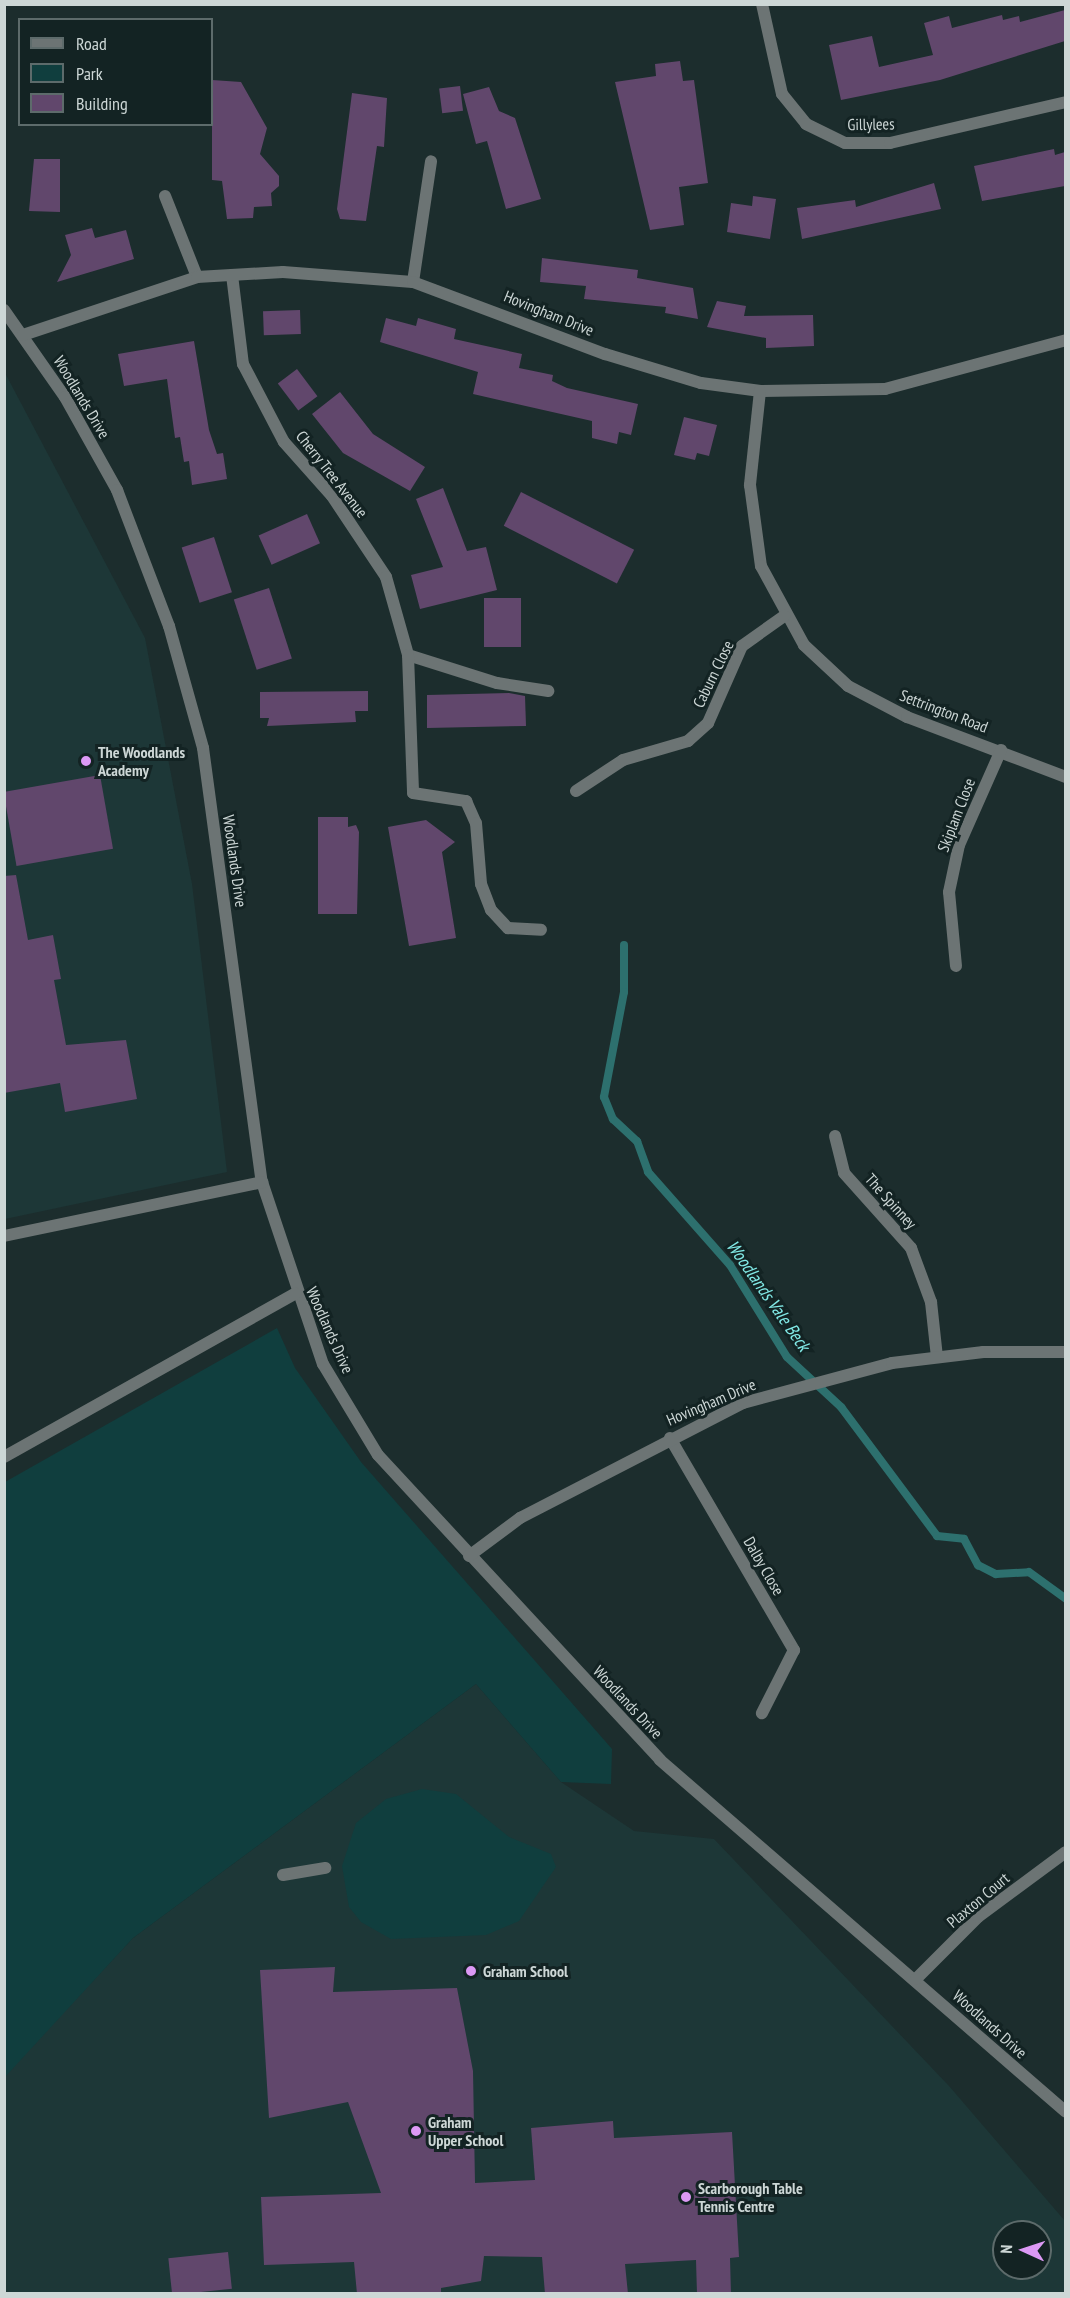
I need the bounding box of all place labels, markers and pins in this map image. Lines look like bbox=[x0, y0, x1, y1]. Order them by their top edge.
place label: The Woodlands Academy bbox=[98, 742, 185, 780]
marker: The Woodlands Academy bbox=[79, 754, 93, 768]
place label: Graham School bbox=[483, 1961, 568, 1981]
marker: Graham School bbox=[464, 1964, 478, 1978]
place label: Graham Upper School bbox=[428, 2112, 503, 2150]
marker: Graham Upper School bbox=[409, 2124, 423, 2138]
place label: Scarborough Table Tennis Centre bbox=[698, 2178, 803, 2216]
marker: Scarborough Table Tennis Centre bbox=[679, 2190, 693, 2204]

